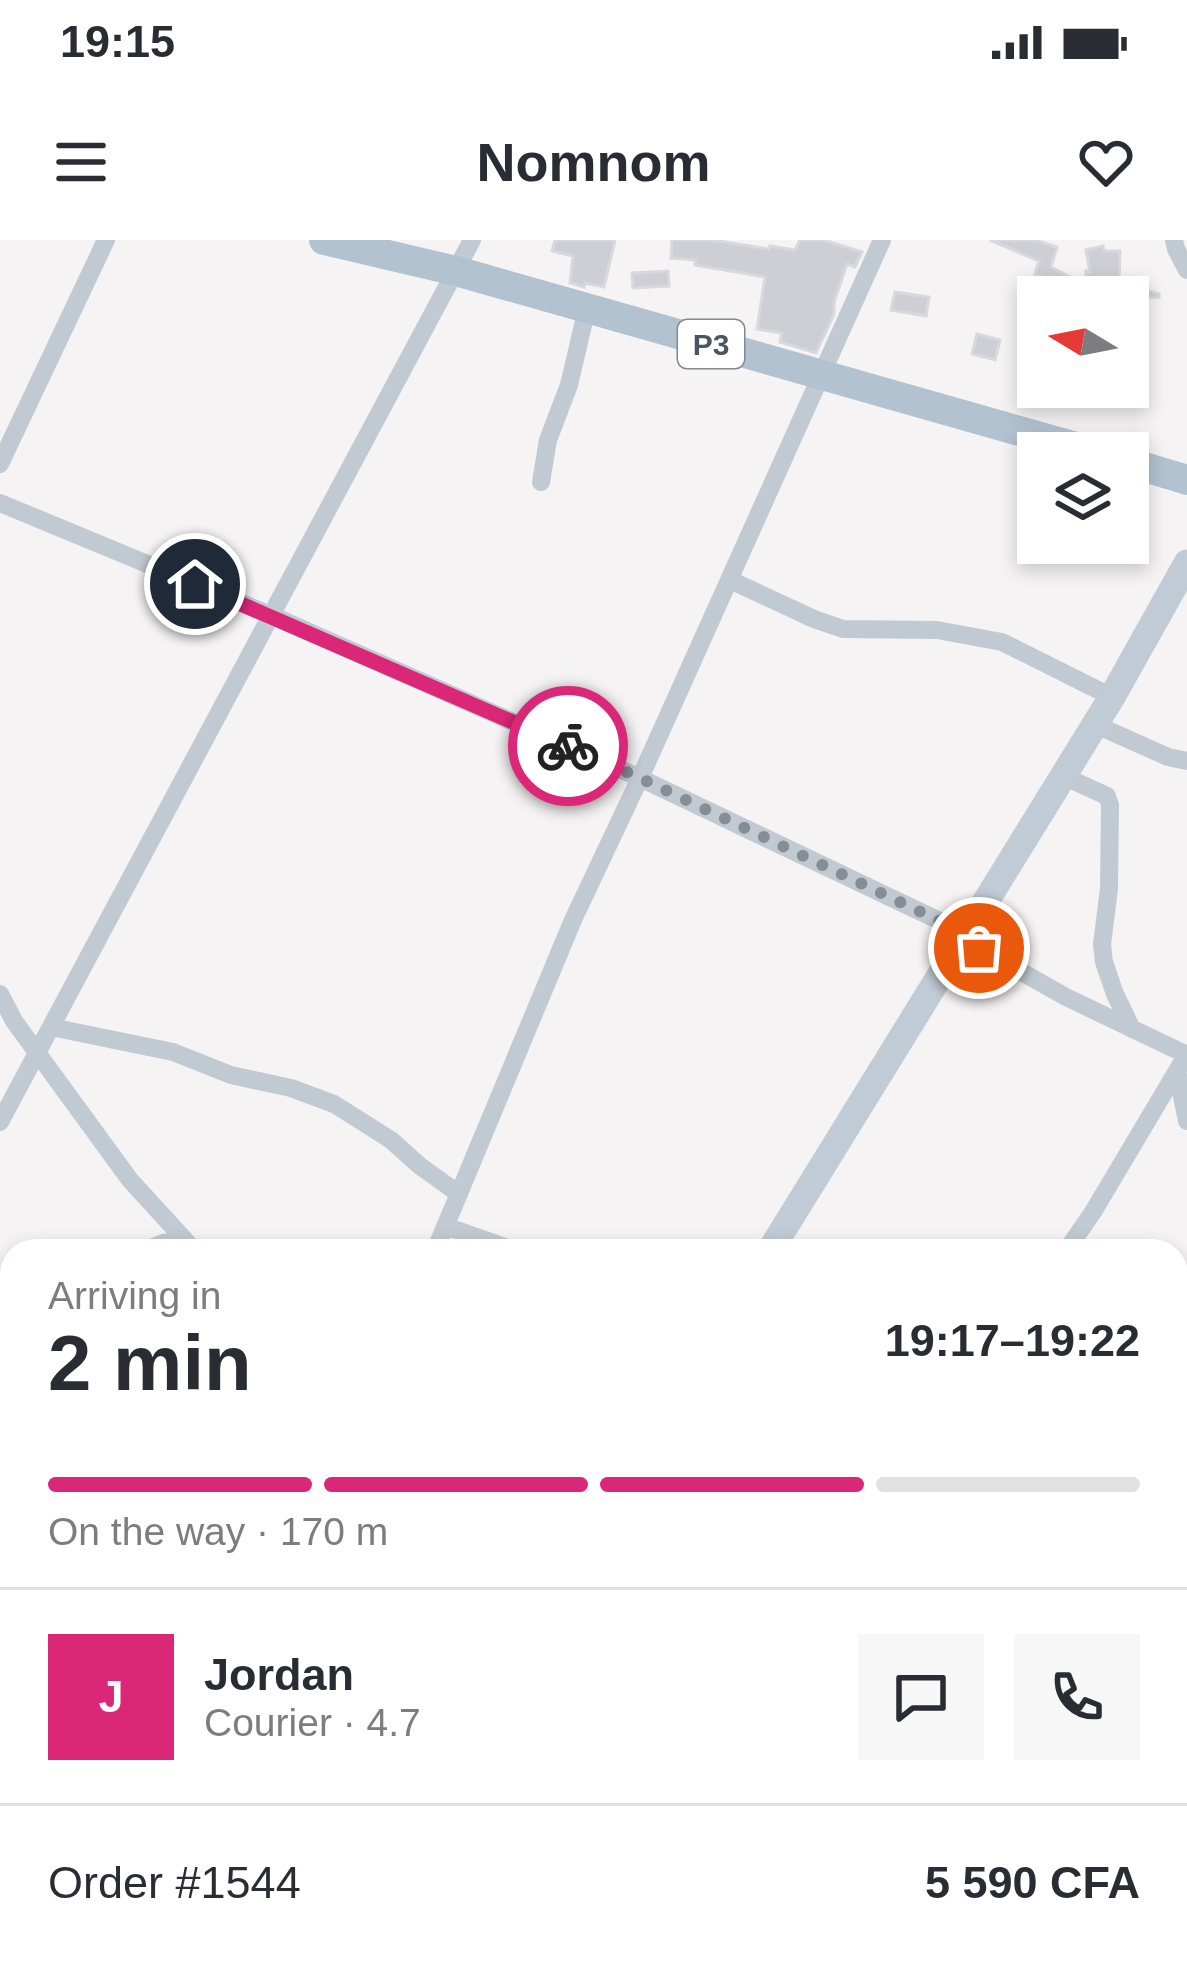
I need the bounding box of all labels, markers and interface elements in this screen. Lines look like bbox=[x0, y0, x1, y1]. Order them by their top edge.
text: 19:15 bbox=[60, 16, 175, 67]
icon: menu bbox=[48, 129, 114, 195]
icon: heart bbox=[1073, 129, 1139, 195]
text: Nomnom bbox=[477, 132, 710, 192]
north arrow bbox=[1017, 276, 1149, 408]
map controls bbox=[1017, 276, 1149, 564]
road number: P3 bbox=[678, 320, 744, 368]
button: layers bbox=[1017, 432, 1149, 564]
pin bbox=[144, 533, 246, 635]
icon: home bbox=[162, 551, 228, 617]
courier bbox=[508, 686, 628, 806]
icon: bike bbox=[535, 713, 601, 779]
pin bbox=[928, 897, 1030, 999]
icon: bag bbox=[946, 915, 1012, 981]
text: Arriving in bbox=[48, 1274, 221, 1317]
text: 19:17–19:22 bbox=[885, 1315, 1140, 1366]
text: 2 min bbox=[48, 1319, 252, 1407]
text: On the way · 170 m bbox=[48, 1510, 388, 1553]
button: chat bbox=[858, 1634, 984, 1760]
button: phone bbox=[1014, 1634, 1140, 1760]
text: Jordan bbox=[204, 1649, 354, 1700]
text: J bbox=[98, 1671, 124, 1722]
text: Courier · 4.7 bbox=[204, 1701, 421, 1744]
text: Order #1544 bbox=[48, 1857, 301, 1908]
text: 5 590 CFA bbox=[925, 1857, 1140, 1908]

